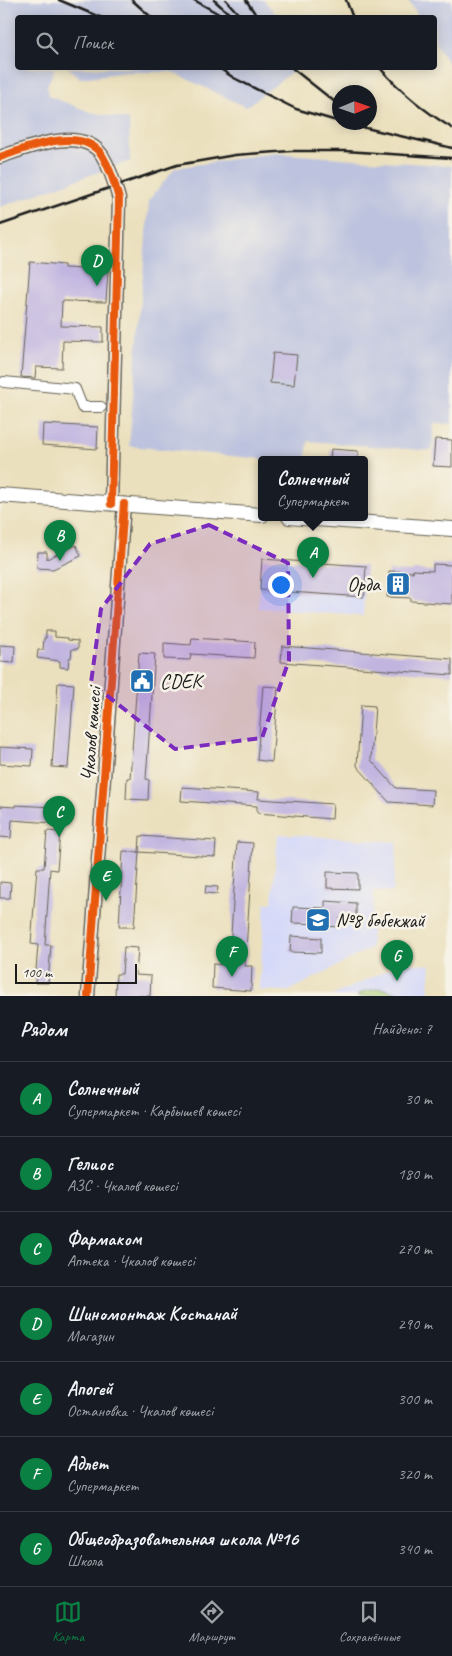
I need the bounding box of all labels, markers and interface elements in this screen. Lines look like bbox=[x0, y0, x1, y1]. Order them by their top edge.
search box bbox=[15, 15, 437, 70]
icon: search bbox=[33, 29, 61, 57]
text: Поиск bbox=[73, 31, 113, 55]
north arrow bbox=[332, 85, 377, 130]
pin: D bbox=[81, 245, 113, 286]
popup bbox=[258, 456, 368, 521]
text: Солнечный bbox=[277, 467, 349, 491]
text: Супермаркет bbox=[277, 491, 349, 511]
pin: B bbox=[44, 520, 76, 561]
pin: A bbox=[297, 537, 329, 578]
building icon: Орда bbox=[385, 571, 411, 597]
your location bbox=[268, 572, 294, 598]
place label: Орда bbox=[347, 572, 381, 597]
public building icon: CDEK bbox=[129, 668, 155, 694]
place label: CDEK bbox=[160, 669, 205, 694]
street label: Чкалов көшесі bbox=[75, 684, 107, 782]
pin: C bbox=[43, 796, 75, 837]
pin: E bbox=[90, 860, 122, 901]
school or university icon: №8 бөбекжай bbox=[305, 907, 331, 933]
place label: №8 бөбекжай bbox=[336, 908, 427, 933]
pin: F bbox=[216, 936, 248, 977]
pin: G bbox=[381, 940, 413, 981]
scale bar bbox=[15, 961, 138, 984]
text: 100 m bbox=[22, 964, 52, 981]
text: Рядом bbox=[20, 1016, 67, 1042]
text: Найдено: 7 bbox=[372, 1019, 432, 1039]
text: Солнечный bbox=[67, 1077, 139, 1101]
text: A bbox=[32, 1089, 40, 1109]
text: 30 m bbox=[405, 1089, 432, 1109]
text: Супермаркет · Карбышев көшесі bbox=[67, 1101, 240, 1121]
text: Гелиос bbox=[67, 1152, 113, 1176]
text: B bbox=[32, 1164, 40, 1184]
text: 180 m bbox=[398, 1164, 432, 1184]
text: АЗС · Чкалов көшесі bbox=[67, 1176, 177, 1196]
text: Фармаком bbox=[67, 1227, 141, 1251]
text: C bbox=[32, 1239, 40, 1259]
text: 270 m bbox=[398, 1239, 432, 1259]
text: Аптека · Чкалов көшесі bbox=[67, 1251, 195, 1271]
text: Шиномонтаж Костанай bbox=[67, 1302, 237, 1326]
text: D bbox=[31, 1314, 41, 1334]
text: 290 m bbox=[398, 1314, 432, 1334]
text: Магазин bbox=[67, 1326, 114, 1346]
text: Апогей bbox=[67, 1377, 113, 1401]
text: E bbox=[32, 1389, 40, 1409]
text: 300 m bbox=[398, 1389, 432, 1409]
text: Остановка · Чкалов көшесі bbox=[67, 1401, 213, 1421]
text: Адлет bbox=[67, 1452, 108, 1476]
text: F bbox=[32, 1464, 40, 1484]
text: 320 m bbox=[398, 1464, 432, 1484]
text: Супермаркет bbox=[67, 1476, 138, 1496]
text: Общеобразовательная школа №16 bbox=[67, 1527, 298, 1551]
text: G bbox=[32, 1539, 40, 1559]
text: 340 m bbox=[398, 1539, 432, 1559]
text: Школа bbox=[67, 1551, 102, 1571]
tab: Карта bbox=[52, 1598, 84, 1645]
tab: Маршрут bbox=[189, 1598, 235, 1645]
tab: Сохранённые bbox=[339, 1598, 400, 1645]

